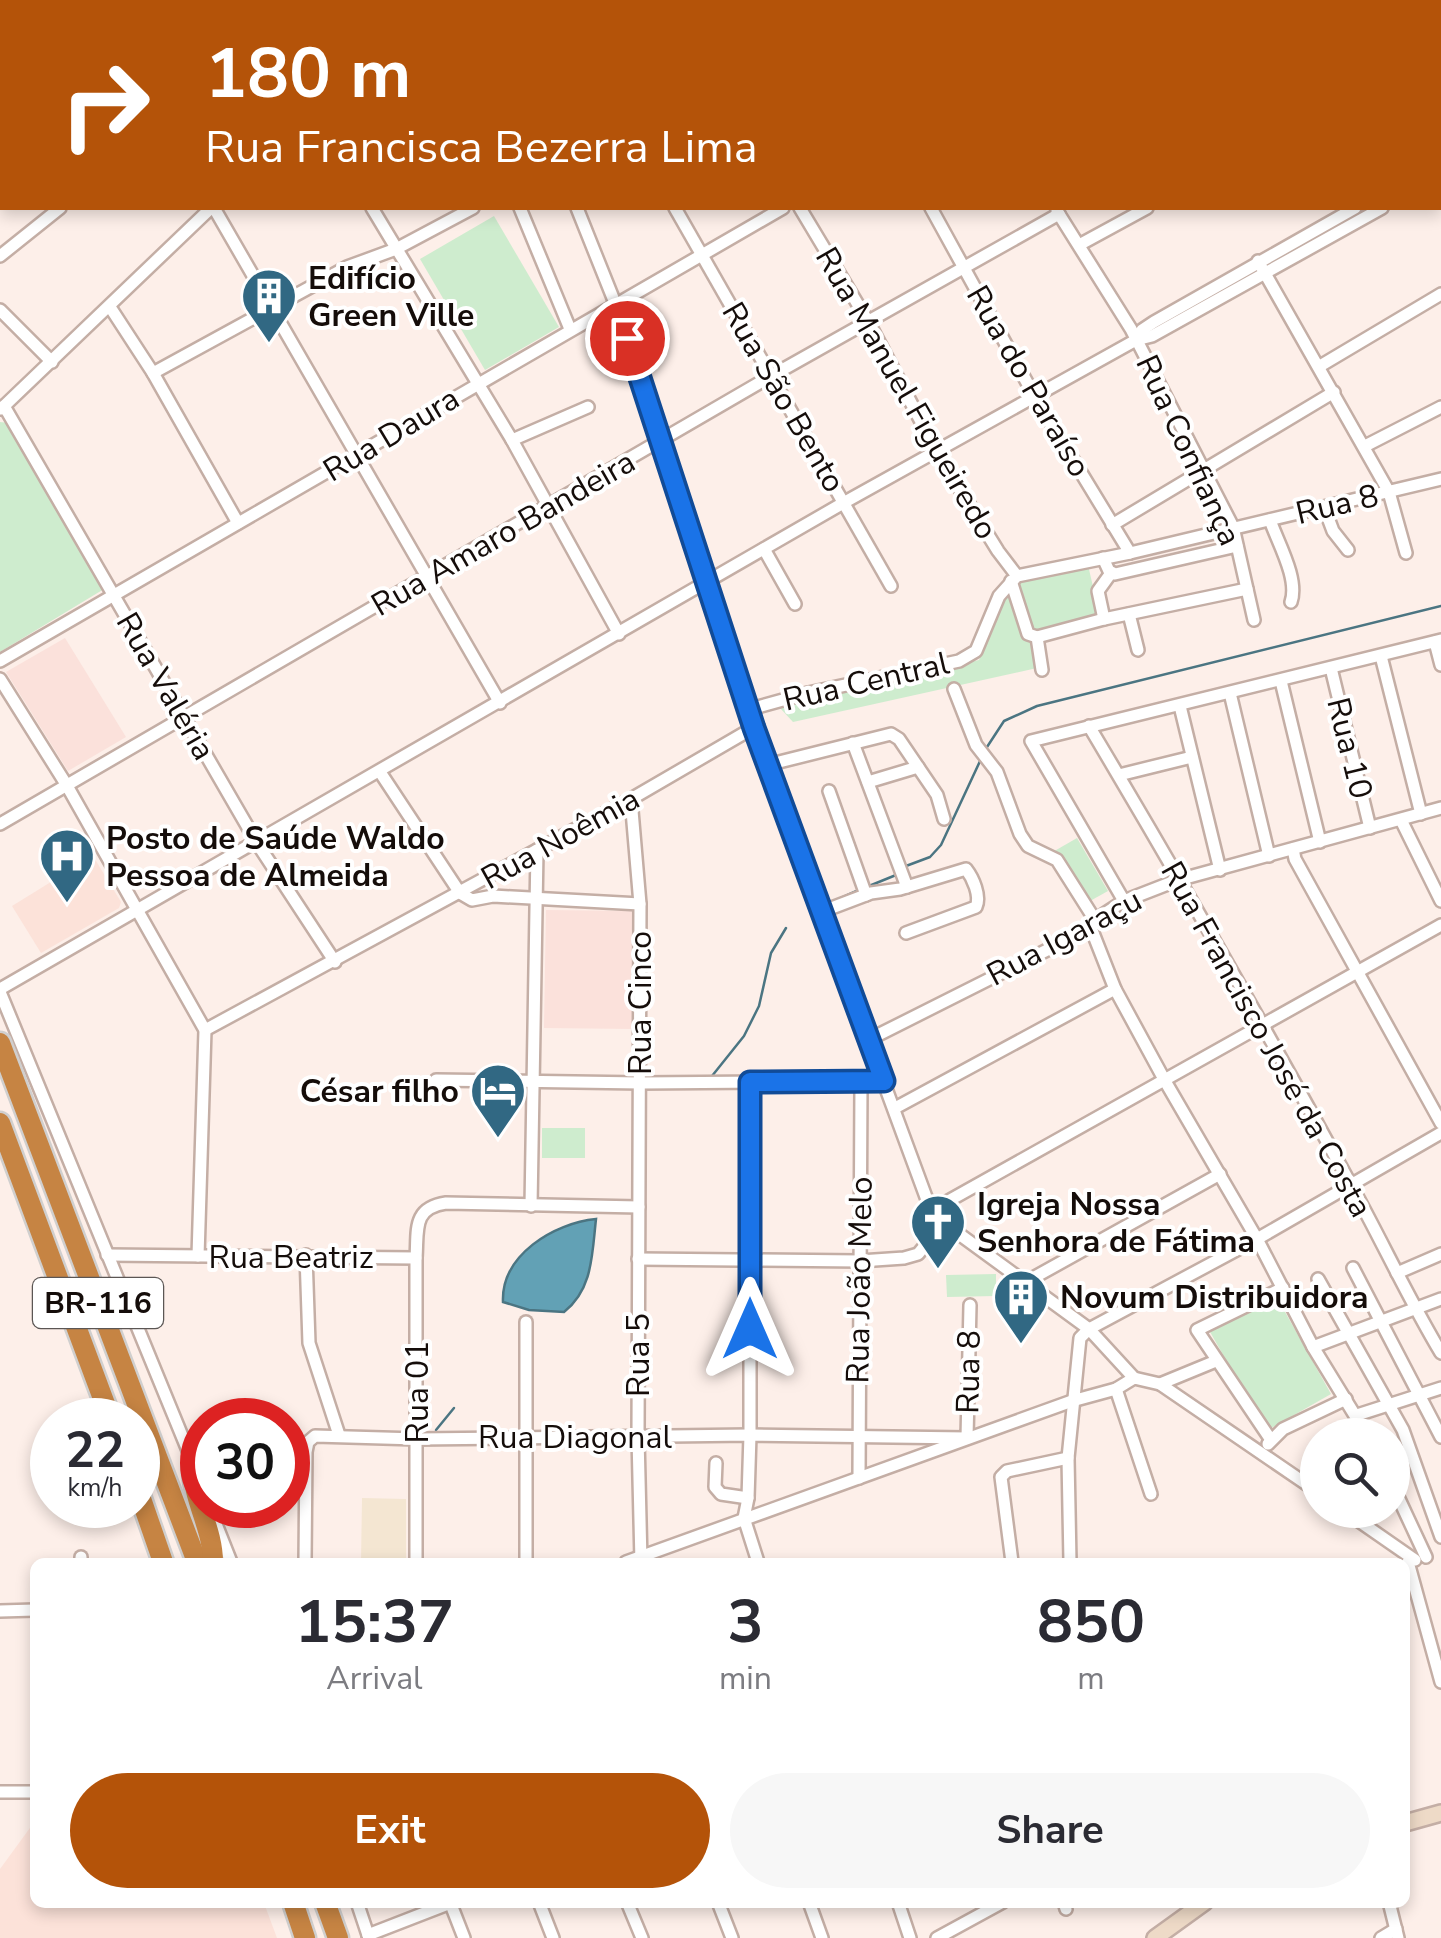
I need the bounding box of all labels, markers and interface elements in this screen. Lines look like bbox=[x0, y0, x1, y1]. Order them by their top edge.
text: 180 m bbox=[205, 26, 411, 122]
icon: right bbox=[40, 40, 170, 170]
text: Rua Francisca Bezerra Lima bbox=[205, 117, 758, 178]
street label: Rua Manuel Figueiredo bbox=[805, 239, 1008, 547]
place label: Edifício Green Ville bbox=[308, 257, 474, 337]
building icon: Edifício Green Ville bbox=[239, 266, 299, 345]
street label: Rua do Paraíso bbox=[956, 278, 1101, 485]
street label: Rua São Bento bbox=[712, 294, 855, 500]
pin bbox=[585, 296, 670, 381]
icon: arrive bbox=[600, 311, 655, 366]
street label: Rua Confiança bbox=[1126, 348, 1251, 552]
street label: Rua Daura bbox=[315, 377, 467, 492]
street label: Rua Amaro Bandeira bbox=[364, 440, 643, 626]
street label: Rua 8 bbox=[1291, 474, 1383, 535]
street label: Rua Valéria bbox=[106, 605, 225, 768]
street label: Rua Central bbox=[779, 641, 954, 721]
street label: Rua 10 bbox=[1316, 693, 1383, 803]
street label: Rua Noêmia bbox=[473, 777, 647, 900]
place label: Posto de Saúde Waldo Pessoa de Almeida bbox=[106, 817, 445, 897]
hospital icon: Posto de Saúde Waldo Pessoa de Almeida bbox=[37, 826, 97, 905]
street label: Rua Francisco José da Costa bbox=[1151, 854, 1382, 1225]
street label: Rua Igaraçu bbox=[979, 879, 1149, 996]
street label: Rua Cinco bbox=[619, 931, 662, 1075]
hotel icon: César filho bbox=[468, 1061, 528, 1140]
place label: César filho bbox=[300, 1070, 459, 1113]
street label: Rua João Melo bbox=[836, 1176, 883, 1384]
place label: Igreja Nossa Senhora de Fátima bbox=[977, 1183, 1255, 1263]
church icon: Igreja Nossa Senhora de Fátima bbox=[908, 1192, 968, 1271]
street label: Rua Beatriz bbox=[208, 1236, 374, 1279]
building icon: Novum Distribuidora bbox=[991, 1267, 1051, 1346]
place label: Novum Distribuidora bbox=[1060, 1276, 1369, 1319]
position arrow bbox=[698, 1277, 802, 1381]
road number: BR-116 bbox=[33, 1278, 163, 1328]
street label: Rua 5 bbox=[617, 1313, 660, 1397]
street label: Rua 8 bbox=[946, 1330, 991, 1414]
street label: Rua 01 bbox=[396, 1341, 439, 1443]
speed limit sign: 30 bbox=[180, 1398, 310, 1528]
text: 22 bbox=[65, 1416, 125, 1485]
street label: Rua Diagonal bbox=[478, 1416, 672, 1459]
map controls bbox=[1300, 1418, 1410, 1528]
button: search bbox=[1300, 1418, 1410, 1528]
text: km/h bbox=[67, 1471, 123, 1505]
text: 15:37 bbox=[295, 1581, 454, 1663]
text: 3 bbox=[727, 1581, 763, 1663]
text: 850 bbox=[1037, 1581, 1145, 1663]
text: Arrival bbox=[326, 1657, 423, 1700]
text: min bbox=[719, 1657, 772, 1700]
text: m bbox=[1077, 1657, 1105, 1700]
button: Exit bbox=[70, 1773, 710, 1888]
button: Share bbox=[730, 1773, 1370, 1888]

